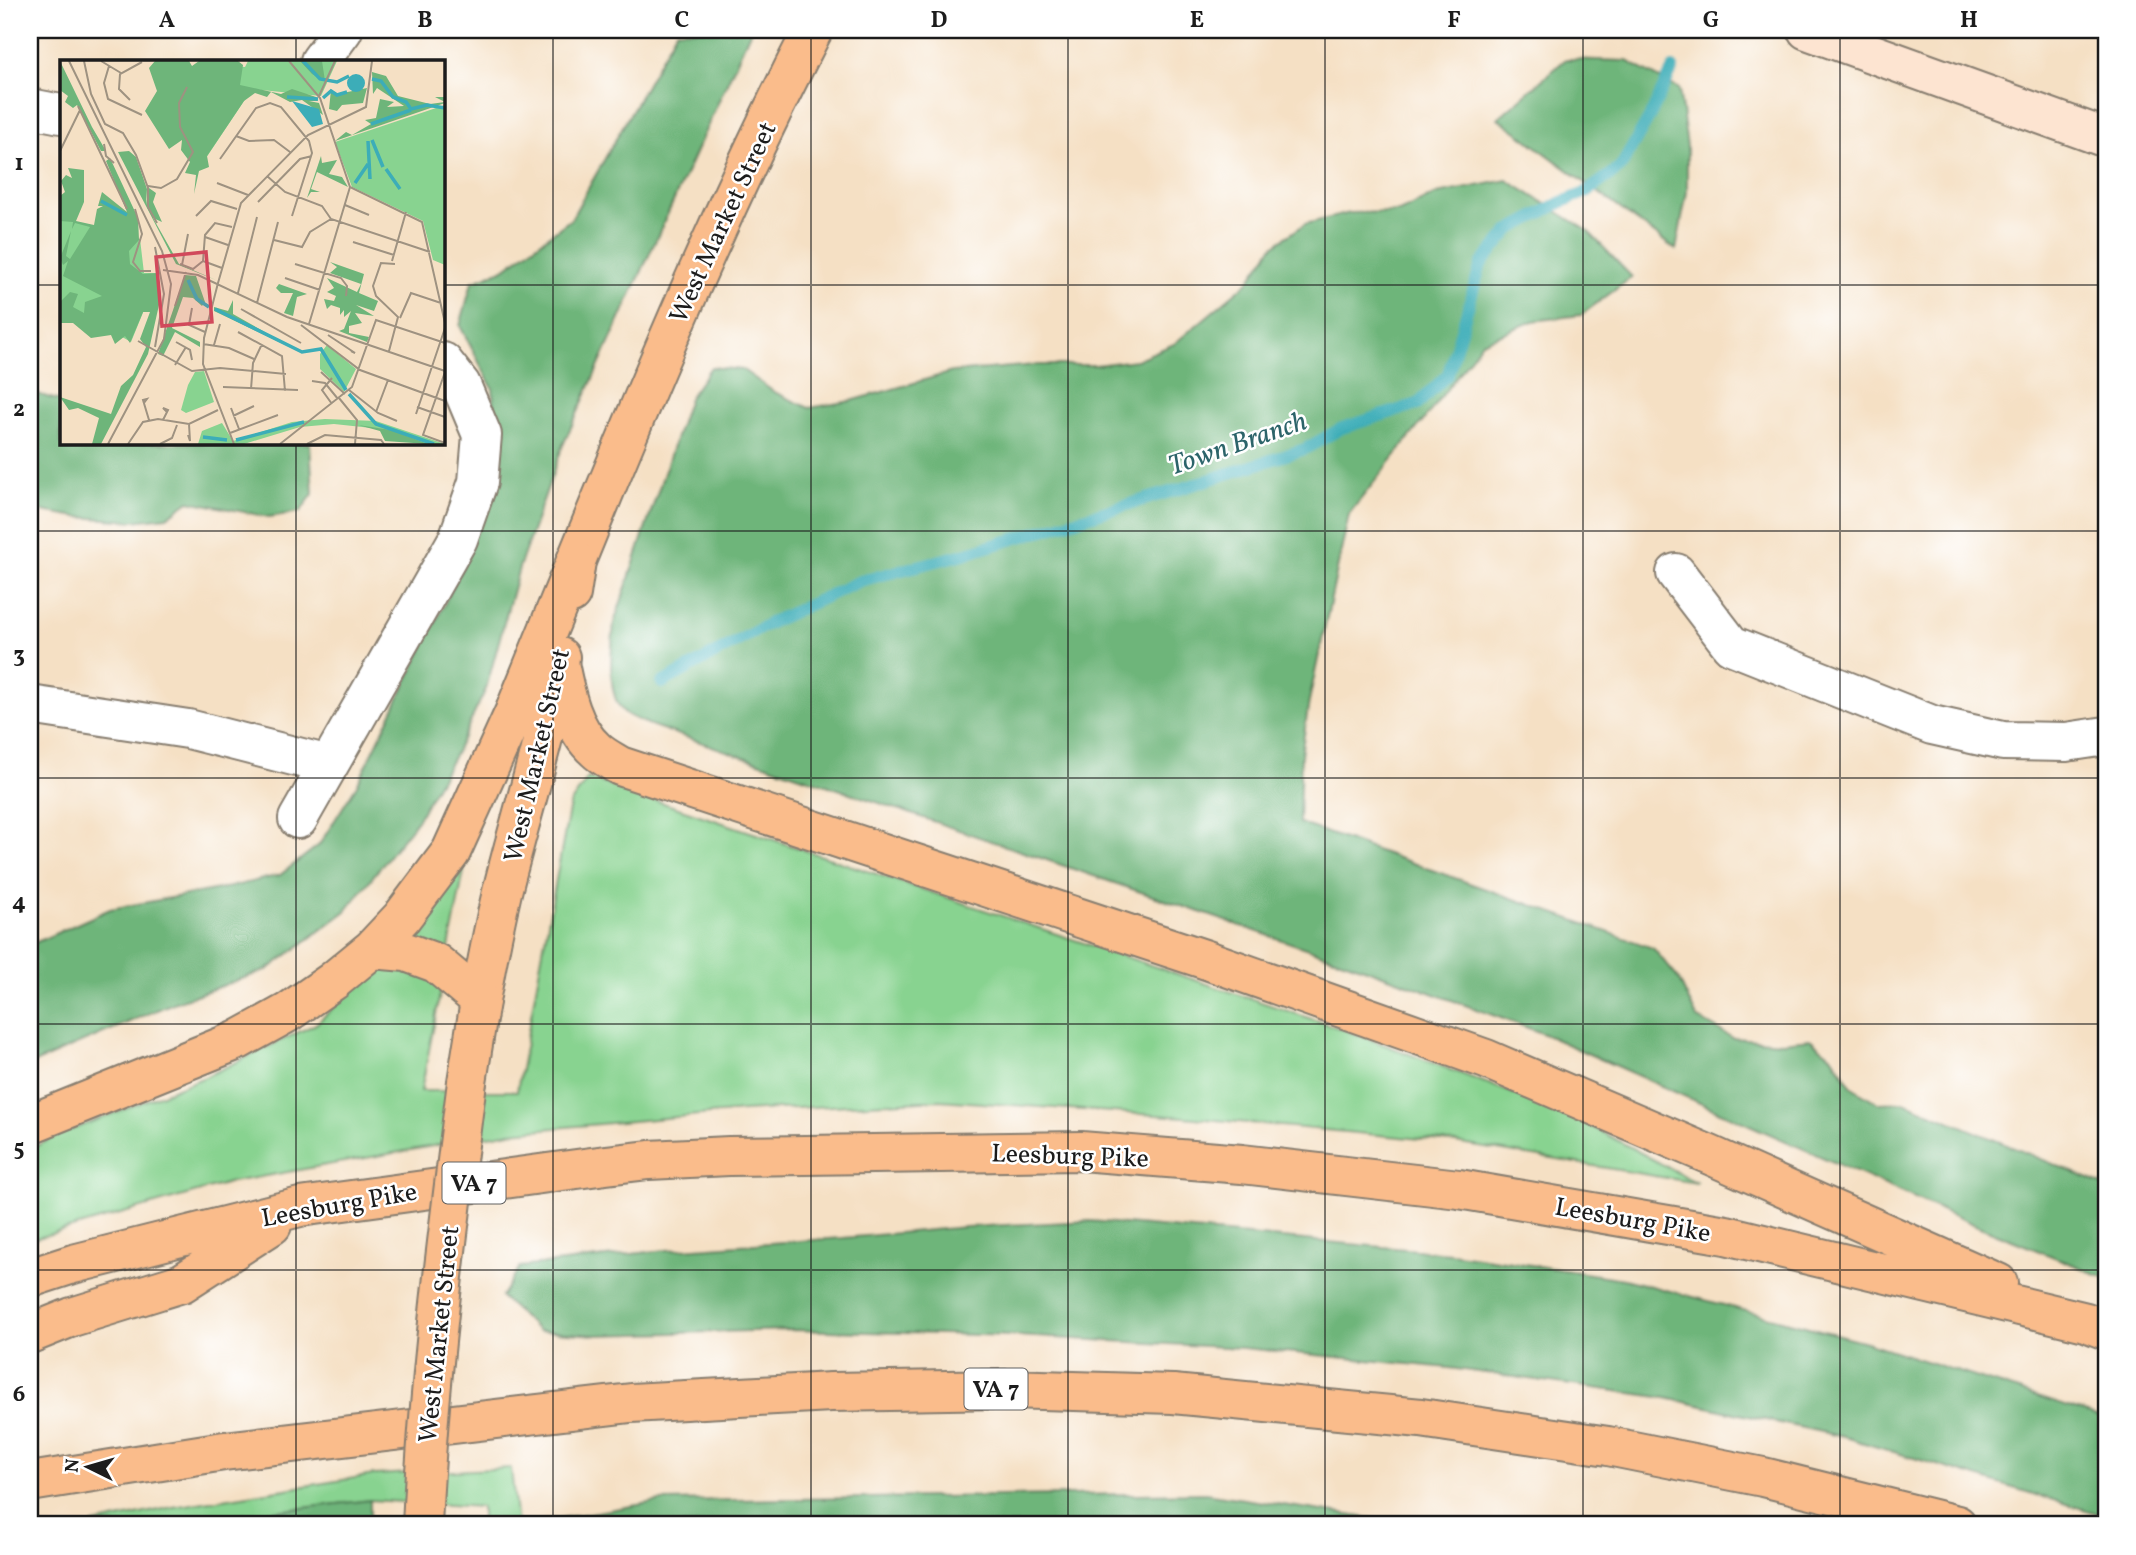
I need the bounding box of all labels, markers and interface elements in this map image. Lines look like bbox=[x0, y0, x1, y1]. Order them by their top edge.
text: A bbox=[159, 5, 175, 37]
text: B bbox=[417, 5, 433, 37]
text: C bbox=[675, 5, 689, 37]
text: D bbox=[931, 5, 948, 37]
text: E bbox=[1190, 5, 1204, 37]
text: F bbox=[1447, 5, 1461, 37]
text: G bbox=[1703, 5, 1719, 37]
text: H bbox=[1960, 5, 1978, 37]
inset map bbox=[60, 60, 444, 444]
street label: West Market Street bbox=[661, 116, 786, 329]
text: 1 bbox=[14, 148, 24, 180]
text: 2 bbox=[13, 394, 25, 426]
water label: Town Branch bbox=[1163, 402, 1312, 486]
text: 3 bbox=[13, 640, 25, 672]
street label: West Market Street bbox=[496, 645, 580, 866]
text: 4 bbox=[12, 887, 26, 919]
text: 5 bbox=[13, 1133, 25, 1165]
street label: Leesburg Pike bbox=[991, 1136, 1149, 1178]
road number: VA 7 bbox=[442, 1162, 505, 1204]
street label: Leesburg Pike bbox=[259, 1175, 420, 1237]
street label: Leesburg Pike bbox=[1552, 1190, 1713, 1252]
street label: West Market Street bbox=[411, 1224, 469, 1445]
road number: VA 7 bbox=[964, 1368, 1028, 1409]
text: 6 bbox=[13, 1379, 25, 1411]
north arrow bbox=[52, 1432, 122, 1502]
text: N bbox=[60, 1457, 87, 1474]

